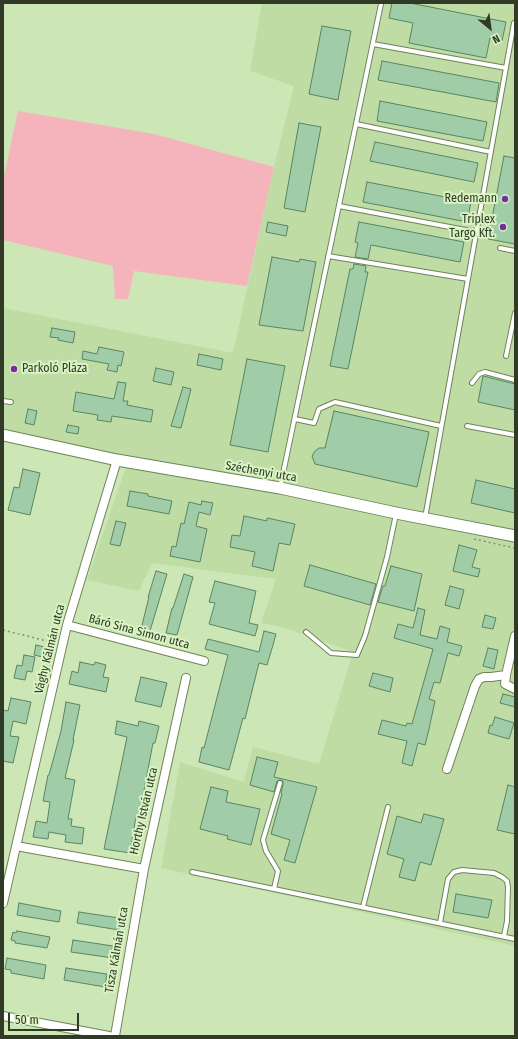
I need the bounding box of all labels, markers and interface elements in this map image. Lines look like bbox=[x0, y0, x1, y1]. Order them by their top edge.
north arrow bbox=[470, 8, 510, 48]
text: N bbox=[490, 32, 502, 46]
place label: Redemann bbox=[445, 192, 497, 206]
marker: Redemann bbox=[500, 194, 510, 204]
place label: Triplex Targo Kft. bbox=[449, 213, 495, 241]
marker: Triplex Targo Kft. bbox=[498, 222, 508, 232]
place label: Parkoló Pláza bbox=[22, 362, 87, 376]
marker: Parkoló Pláza bbox=[9, 364, 19, 374]
street label: Széchenyi utca bbox=[224, 459, 298, 485]
street label: Vághy Kálmán utca bbox=[32, 603, 68, 695]
street label: Báró Sina Simon utca bbox=[87, 612, 191, 652]
street label: Horthy István utca bbox=[127, 766, 161, 856]
street label: Tisza Kálmán utca bbox=[102, 906, 132, 994]
scale bar bbox=[10, 1005, 81, 1031]
text: 50 m bbox=[15, 1013, 39, 1027]

